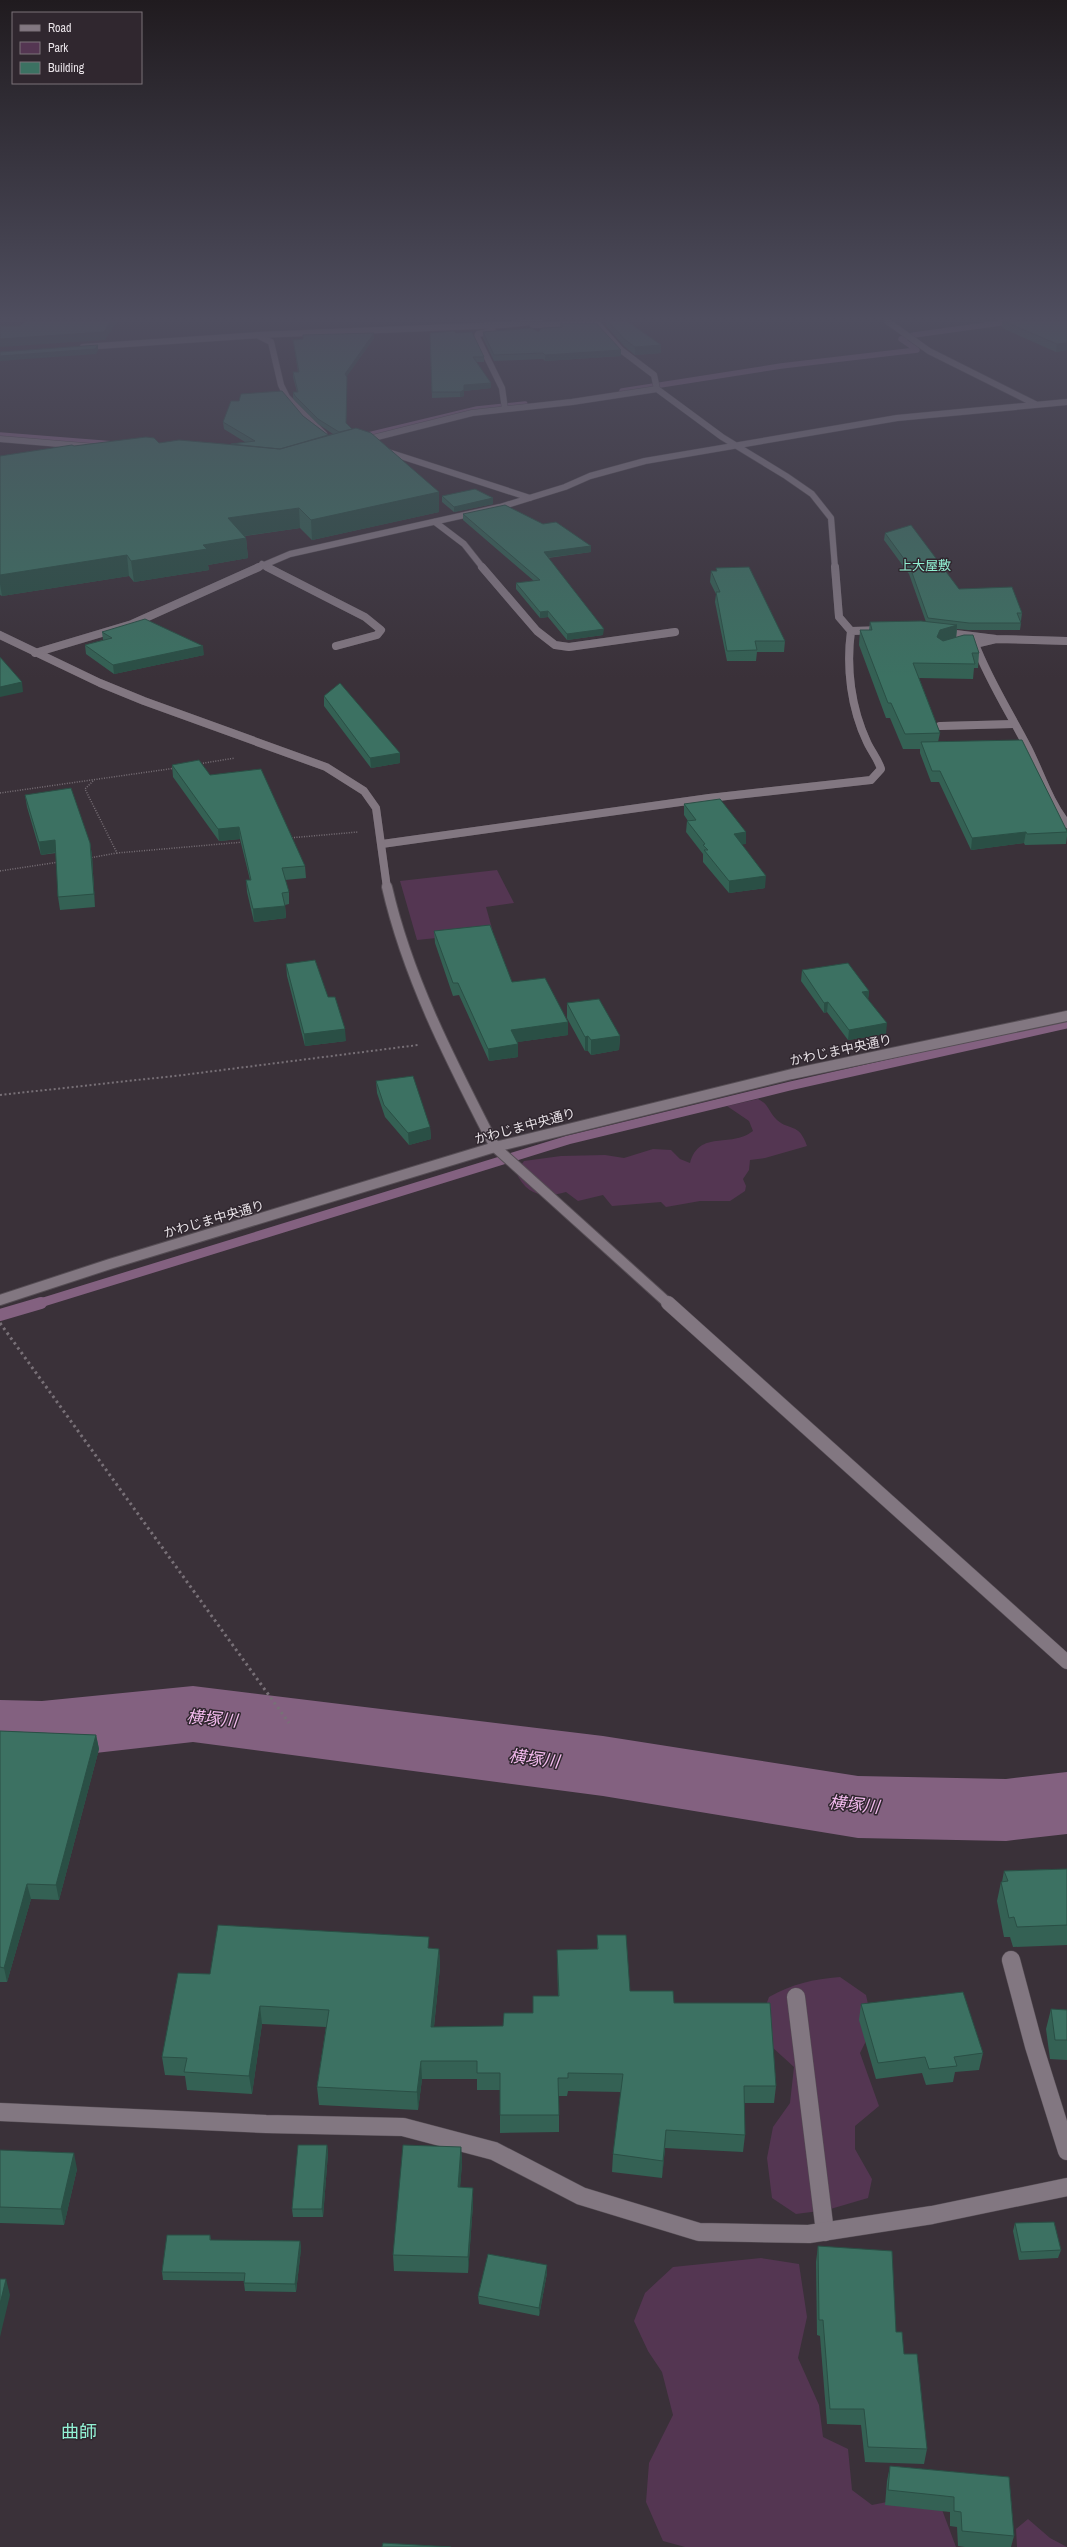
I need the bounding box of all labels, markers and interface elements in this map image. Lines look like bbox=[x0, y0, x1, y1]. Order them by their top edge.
legend bbox=[12, 12, 142, 84]
text: Road bbox=[48, 20, 72, 36]
text: Park bbox=[48, 40, 68, 56]
text: Building bbox=[48, 60, 85, 76]
district label: 上大屋敷 bbox=[899, 557, 951, 574]
street label: かわじま中央通り bbox=[788, 1031, 894, 1069]
street label: かわじま中央通り bbox=[473, 1104, 577, 1148]
street label: かわじま中央通り bbox=[162, 1196, 266, 1242]
water label: 横塚川 bbox=[186, 1704, 240, 1732]
water label: 横塚川 bbox=[507, 1743, 563, 1773]
water label: 横塚川 bbox=[827, 1790, 883, 1818]
district label: 曲師 bbox=[61, 2419, 97, 2444]

